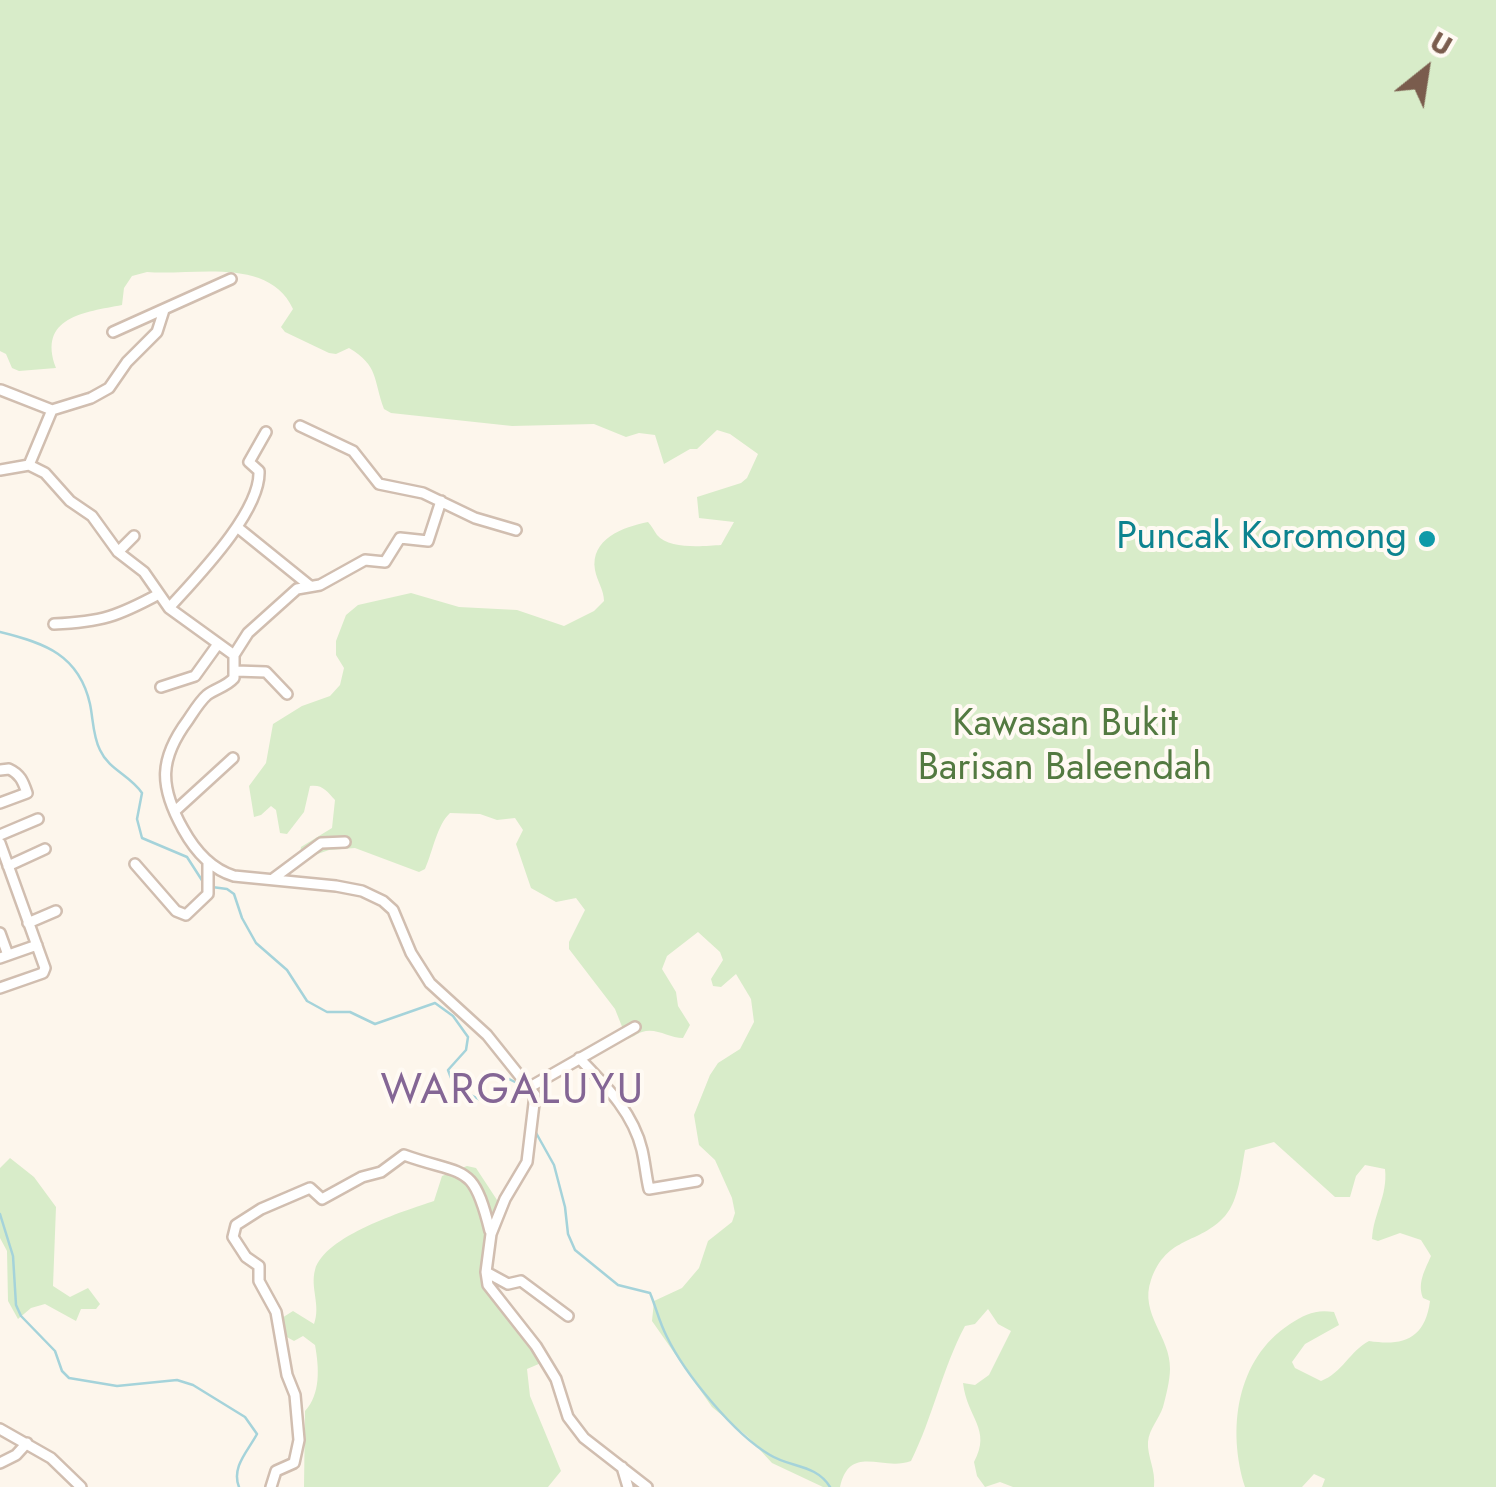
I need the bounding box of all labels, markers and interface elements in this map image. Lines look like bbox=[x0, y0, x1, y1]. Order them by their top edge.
north arrow bbox=[1376, 20, 1476, 120]
text: U bbox=[1422, 21, 1460, 66]
place label: Puncak Koromong bbox=[1116, 516, 1407, 562]
marker: Puncak Koromong bbox=[1416, 528, 1438, 550]
park label: Kawasan Bukit Barisan Baleendah bbox=[918, 703, 1212, 792]
district label: WARGALUYU bbox=[380, 1068, 646, 1118]

